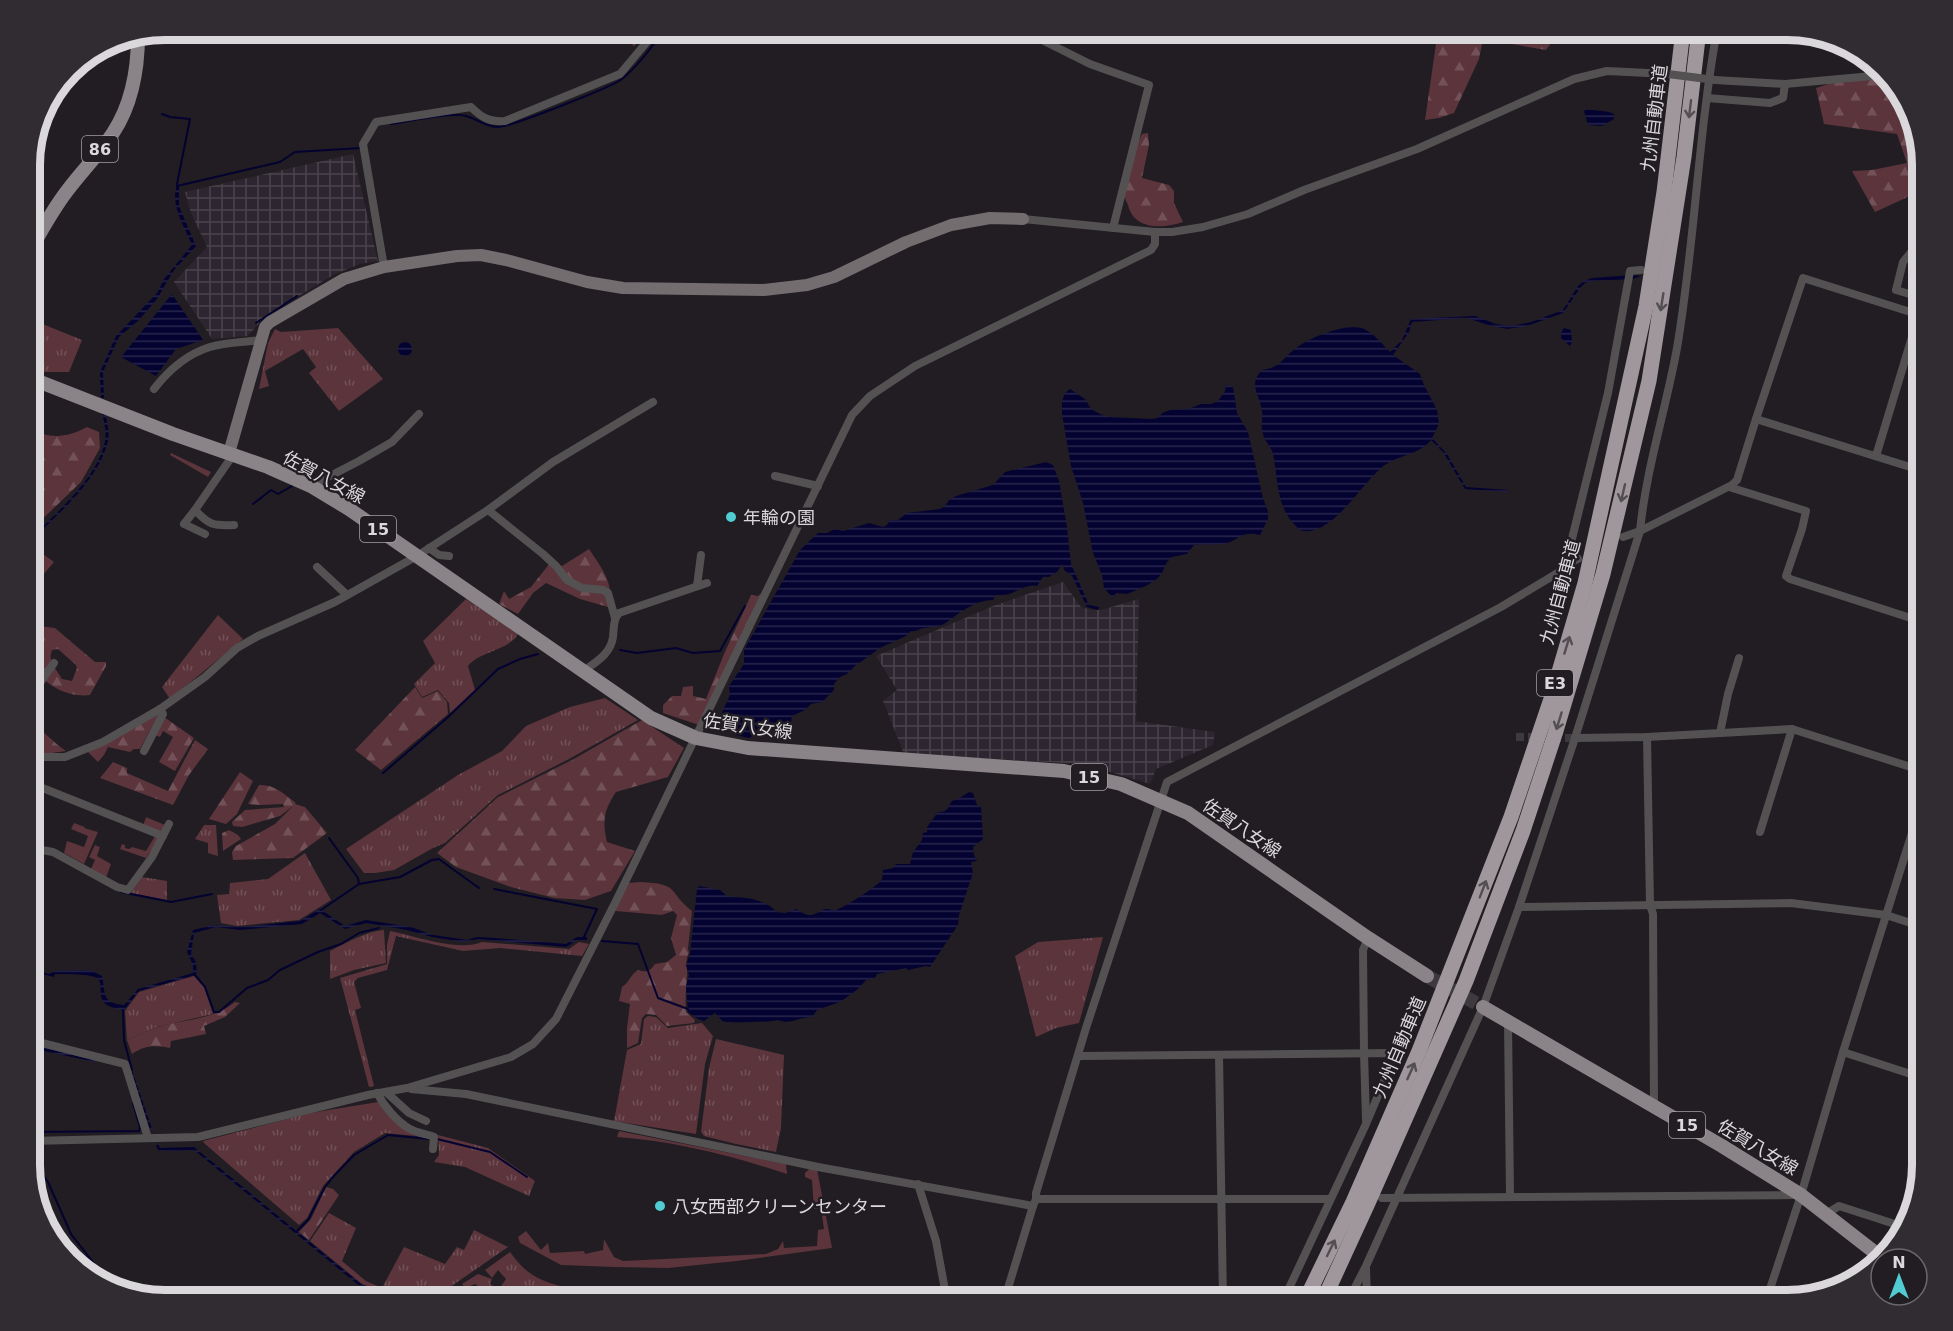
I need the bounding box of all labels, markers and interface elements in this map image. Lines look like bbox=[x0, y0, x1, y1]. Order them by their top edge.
street label: 九州自動車道 bbox=[1637, 63, 1671, 173]
one-way arrow bbox=[1685, 99, 1696, 118]
road number: 86 bbox=[82, 136, 118, 162]
one-way arrow bbox=[1656, 292, 1667, 311]
street label: 佐賀八女線 bbox=[279, 447, 369, 507]
one-way arrow bbox=[1617, 483, 1629, 502]
place label: 年輪の園 bbox=[743, 507, 815, 528]
marker: 年輪の園 bbox=[724, 510, 738, 524]
road number: 15 bbox=[360, 516, 396, 542]
street label: 九州自動車道 bbox=[1536, 537, 1584, 647]
one-way arrow bbox=[1562, 636, 1573, 655]
road number: E3 bbox=[1537, 670, 1573, 696]
street label: 佐賀八女線 bbox=[702, 709, 794, 743]
one-way arrow bbox=[1553, 711, 1564, 730]
road number: 15 bbox=[1071, 764, 1107, 790]
street label: 佐賀八女線 bbox=[1199, 794, 1285, 862]
one-way arrow bbox=[1478, 881, 1489, 899]
street label: 九州自動車道 bbox=[1368, 993, 1430, 1101]
one-way arrow bbox=[1406, 1062, 1417, 1080]
road number: 15 bbox=[1669, 1112, 1705, 1138]
street label: 佐賀八女線 bbox=[1714, 1115, 1802, 1179]
place label: 八女西部クリーンセンター bbox=[672, 1196, 887, 1217]
marker: 八女西部クリーンセンター bbox=[653, 1199, 667, 1213]
one-way arrow bbox=[1325, 1240, 1337, 1258]
north arrow bbox=[1869, 1247, 1929, 1307]
text: N bbox=[1892, 1253, 1906, 1272]

